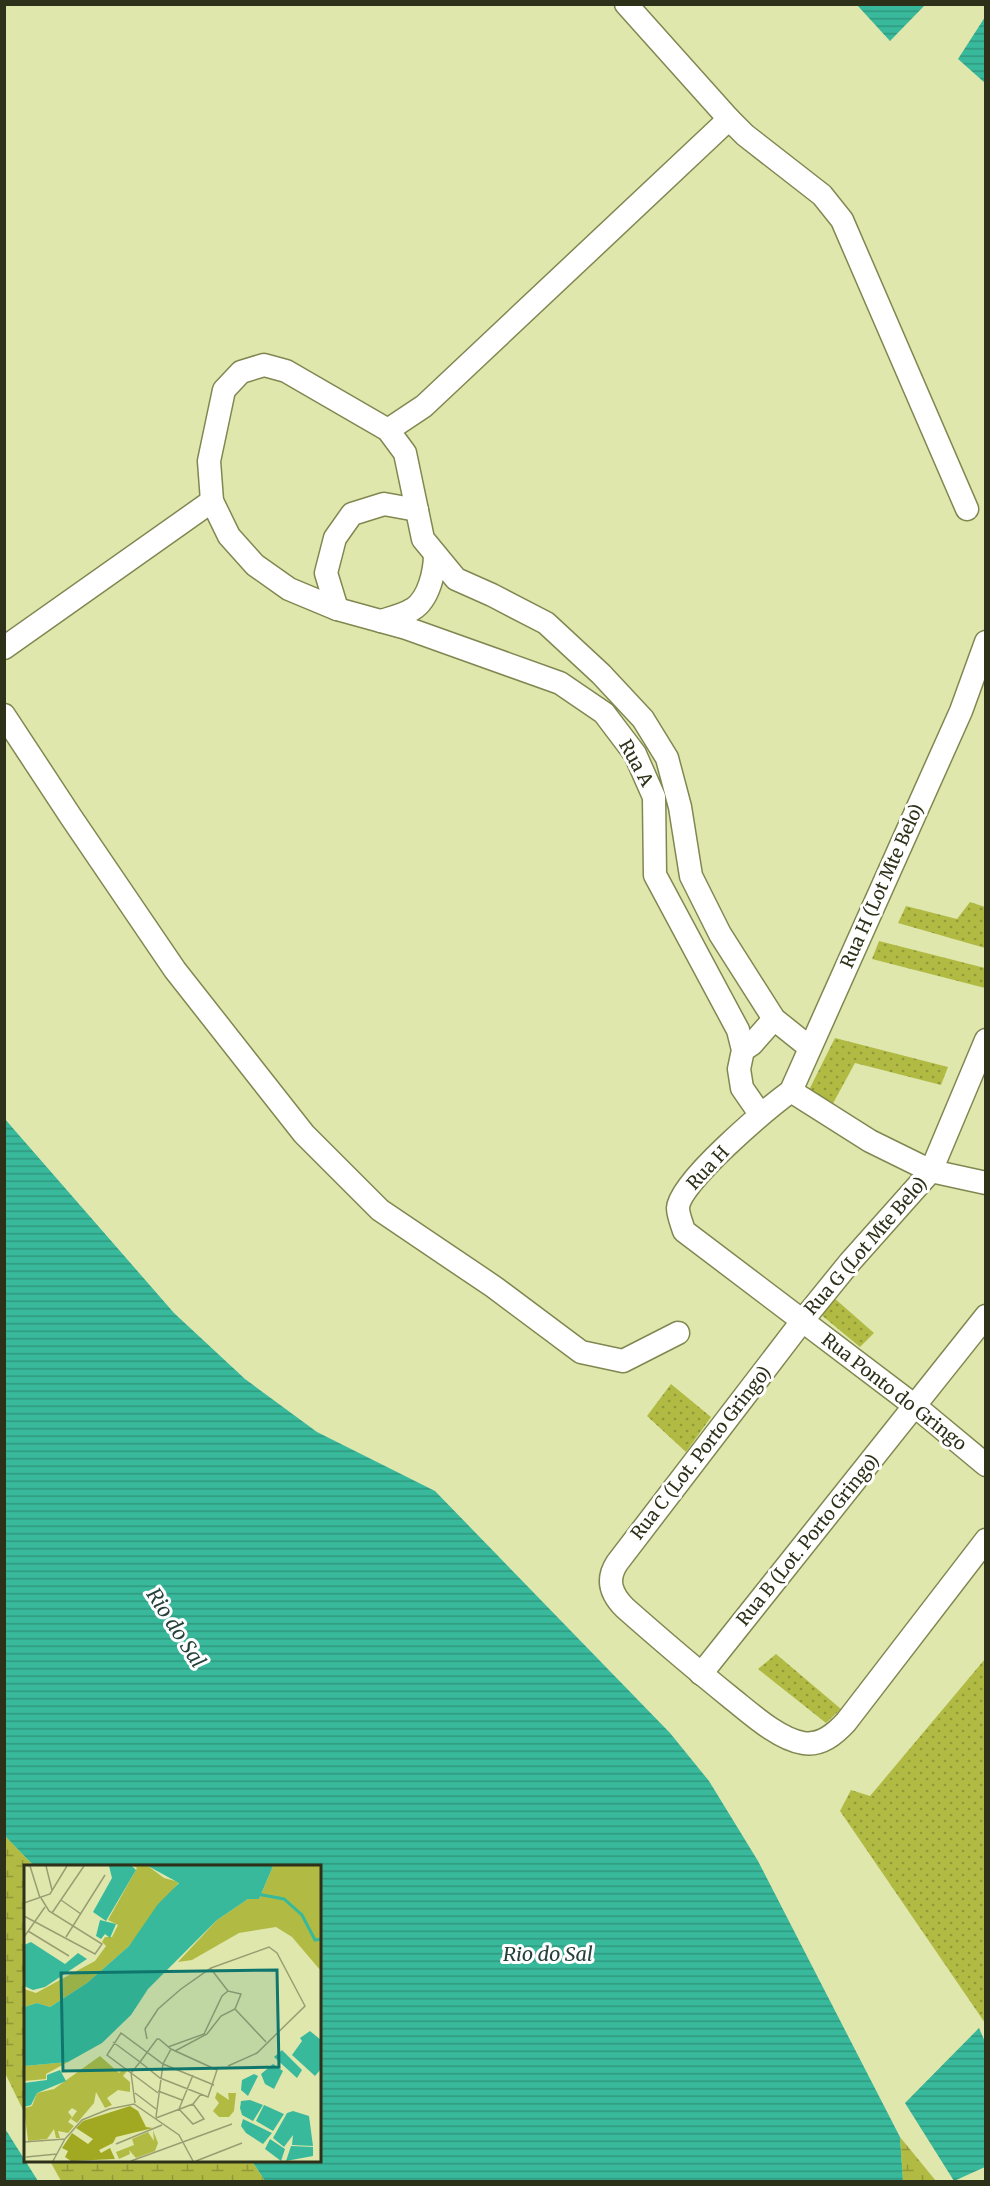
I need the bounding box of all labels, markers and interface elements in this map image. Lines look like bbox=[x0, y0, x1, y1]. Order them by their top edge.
street label: Rua A bbox=[614, 735, 659, 791]
street label: Rua H (Lot Mte Belo) bbox=[835, 800, 928, 971]
street label: Rua H bbox=[682, 1141, 734, 1195]
street label: Rua G (Lot Mte Belo) bbox=[799, 1172, 932, 1320]
street label: Rua Ponto do Gringo bbox=[817, 1328, 971, 1455]
street label: Rua C (Lot. Porto Gringo) bbox=[626, 1361, 776, 1544]
street label: Rua B (Lot. Porto Gringo) bbox=[731, 1449, 884, 1630]
water label: Rio do Sal bbox=[141, 1583, 211, 1672]
inset map bbox=[24, 1865, 321, 2162]
water label: Rio do Sal bbox=[503, 1941, 593, 1966]

